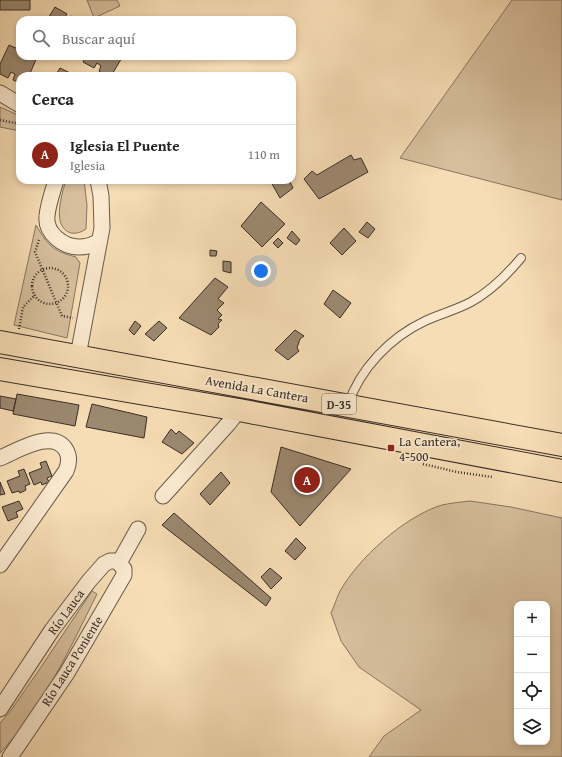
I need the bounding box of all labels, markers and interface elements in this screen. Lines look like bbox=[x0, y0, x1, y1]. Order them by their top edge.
search box bbox=[16, 16, 296, 60]
icon: search bbox=[30, 27, 52, 49]
text: Buscar aquí bbox=[62, 28, 135, 49]
text: Cerca bbox=[32, 86, 74, 111]
text: Iglesia El Puente bbox=[70, 135, 180, 156]
text: A bbox=[41, 145, 49, 164]
text: 110 m bbox=[248, 145, 280, 164]
text: Iglesia bbox=[70, 156, 105, 175]
your location bbox=[251, 261, 271, 281]
street label: Avenida La Cantera bbox=[204, 371, 311, 408]
road number: D-35 bbox=[322, 394, 356, 414]
place label: La Cantera, 4-500 bbox=[399, 432, 460, 466]
marker: La Cantera, 4-500 bbox=[386, 443, 396, 453]
pin: A bbox=[294, 465, 320, 495]
street label: Río Lauca bbox=[43, 585, 89, 639]
map controls bbox=[514, 601, 550, 745]
button: + bbox=[514, 601, 550, 637]
street label: Río Lauca Poniente bbox=[36, 612, 108, 710]
button: − bbox=[514, 637, 550, 673]
button: locate bbox=[514, 673, 550, 709]
button: layers bbox=[514, 709, 550, 745]

